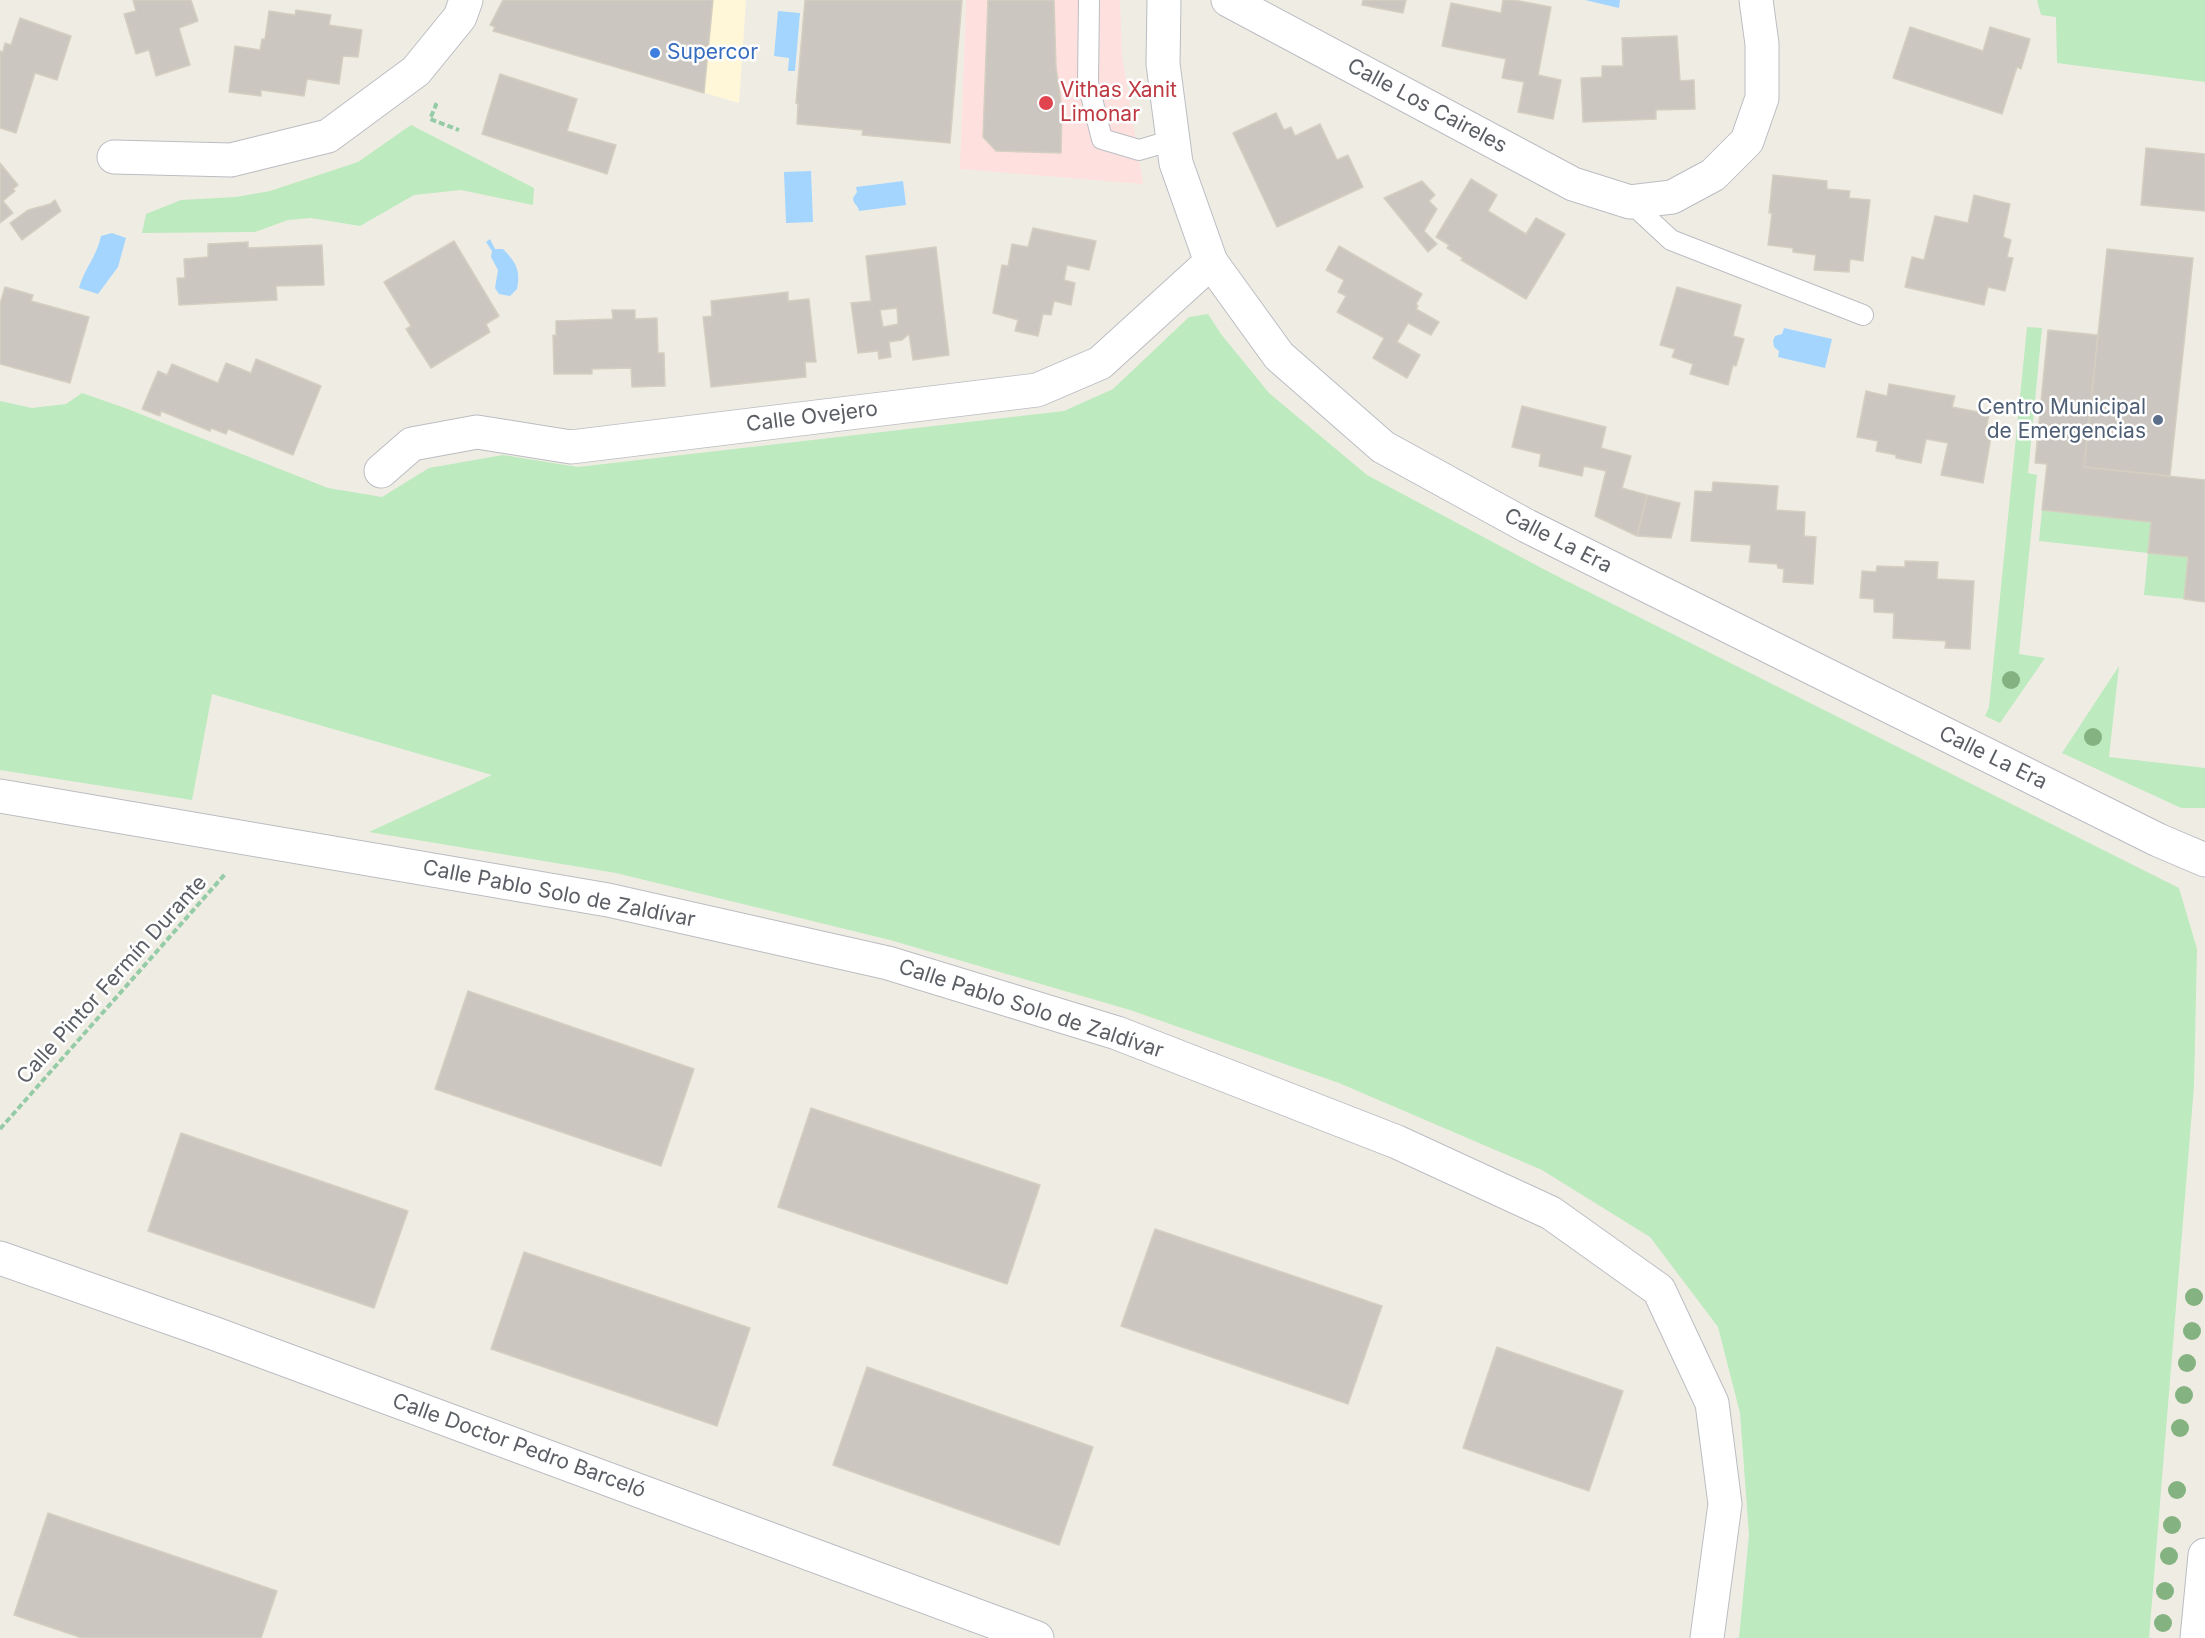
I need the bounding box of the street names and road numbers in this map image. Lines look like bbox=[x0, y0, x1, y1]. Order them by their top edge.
street label: Calle Los Caireles bbox=[1343, 53, 1511, 159]
street label: Calle Ovejero bbox=[745, 396, 879, 438]
street label: Calle La Era bbox=[1500, 503, 1616, 579]
street label: Calle La Era bbox=[1935, 721, 2051, 795]
street label: Calle Pablo Solo de Zaldívar bbox=[421, 855, 697, 933]
street label: Calle Pintor Fermín Durante bbox=[12, 871, 212, 1089]
street label: Calle Pablo Solo de Zaldívar bbox=[895, 954, 1167, 1064]
street label: Calle Doctor Pedro Barceló bbox=[389, 1388, 649, 1504]

